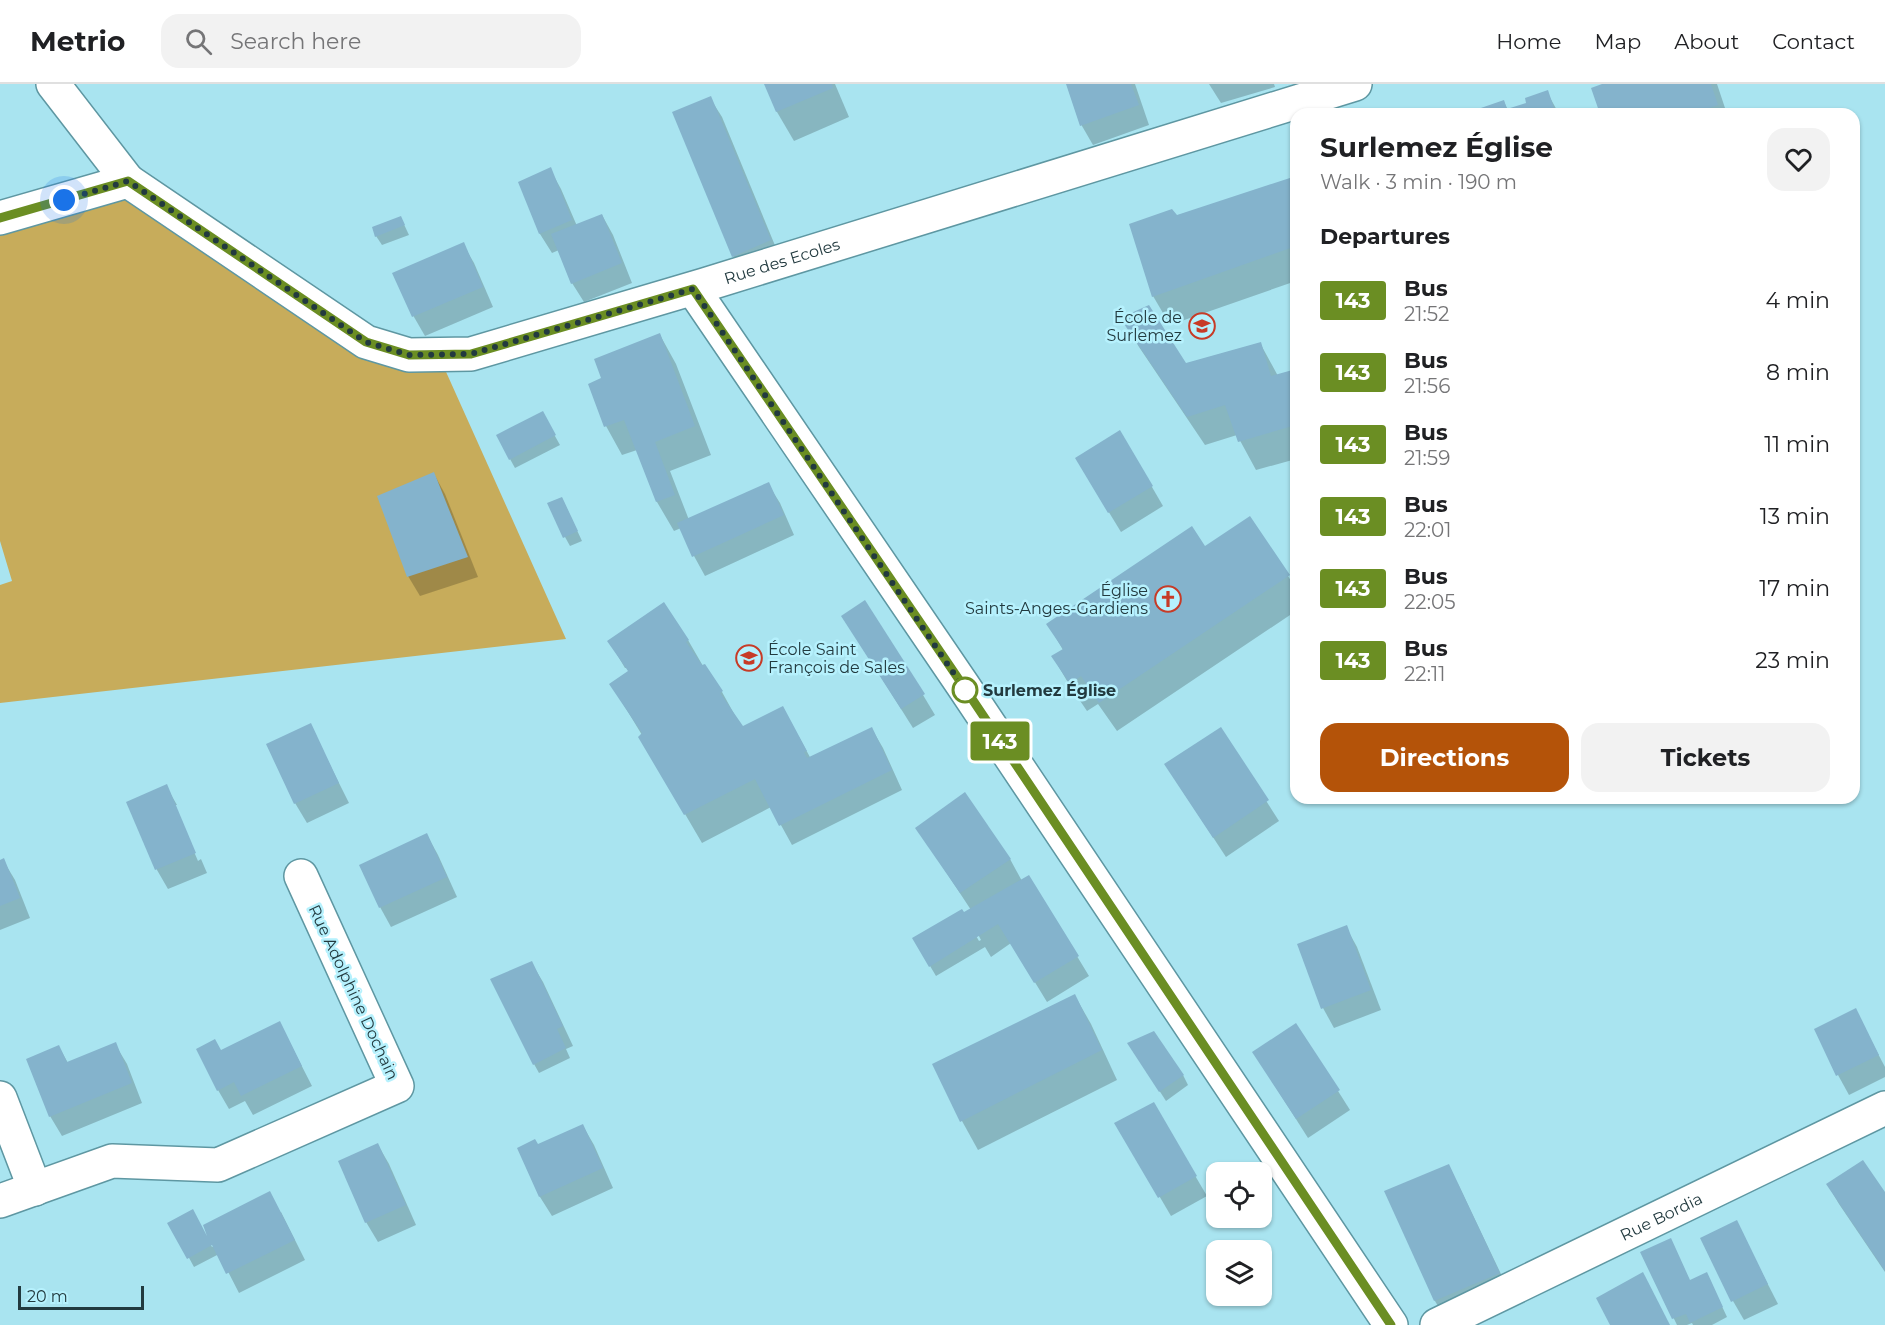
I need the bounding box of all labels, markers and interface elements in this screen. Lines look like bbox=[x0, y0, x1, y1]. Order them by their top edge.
search box bbox=[161, 14, 581, 68]
text: Metrio bbox=[30, 24, 125, 58]
icon: search bbox=[182, 25, 215, 58]
text: Search here bbox=[230, 28, 361, 55]
text: Home bbox=[1496, 29, 1561, 54]
text: Map bbox=[1594, 29, 1641, 54]
text: About bbox=[1674, 29, 1739, 54]
text: Contact bbox=[1772, 29, 1855, 54]
button: heart bbox=[1767, 128, 1830, 191]
text: Surlemez Église bbox=[1320, 130, 1553, 164]
text: Walk · 3 min · 190 m bbox=[1320, 170, 1517, 194]
your location bbox=[49, 185, 79, 215]
text: Departures bbox=[1320, 223, 1450, 250]
street label: Rue des Ecoles bbox=[722, 235, 842, 288]
text: Bus bbox=[1404, 275, 1448, 302]
text: 4 min bbox=[1766, 287, 1830, 314]
text: 143 bbox=[1336, 288, 1371, 313]
text: 21:52 bbox=[1404, 302, 1449, 326]
place label: École de Surlemez bbox=[1106, 308, 1182, 345]
school or university icon: École de Surlemez bbox=[1187, 311, 1217, 341]
text: Bus bbox=[1404, 347, 1448, 374]
text: 8 min bbox=[1766, 359, 1830, 386]
text: 143 bbox=[1336, 360, 1371, 385]
text: 21:56 bbox=[1404, 374, 1450, 398]
text: Bus bbox=[1404, 419, 1448, 446]
text: 11 min bbox=[1764, 431, 1830, 458]
text: 143 bbox=[1336, 432, 1371, 457]
text: 21:59 bbox=[1404, 446, 1450, 470]
text: Bus bbox=[1404, 491, 1448, 518]
text: 13 min bbox=[1760, 503, 1830, 530]
text: 143 bbox=[1336, 504, 1371, 529]
text: 22:01 bbox=[1404, 518, 1451, 542]
text: Bus bbox=[1404, 563, 1448, 590]
text: 17 min bbox=[1759, 575, 1830, 602]
text: 143 bbox=[1336, 576, 1371, 601]
place label: Église Saints-Anges-Gardiens bbox=[965, 581, 1148, 618]
church icon: Église Saints-Anges-Gardiens bbox=[1153, 584, 1183, 614]
text: 22:05 bbox=[1404, 590, 1456, 614]
text: Bus bbox=[1404, 635, 1448, 662]
place label: École Saint François de Sales bbox=[768, 640, 905, 677]
school or university icon: École Saint François de Sales bbox=[734, 643, 764, 673]
text: 23 min bbox=[1755, 647, 1830, 674]
text: 143 bbox=[1336, 648, 1371, 673]
text: 22:11 bbox=[1404, 662, 1445, 686]
marker: Surlemez Église bbox=[952, 677, 978, 703]
place label: Surlemez Église bbox=[983, 681, 1116, 700]
line badge: 143 bbox=[966, 722, 1034, 760]
button: Directions bbox=[1320, 723, 1569, 792]
button: Tickets bbox=[1581, 723, 1830, 792]
text: 143 bbox=[983, 729, 1018, 754]
street label: Rue Adolphine Dochain bbox=[305, 902, 402, 1083]
map controls bbox=[1206, 1162, 1272, 1306]
button: locate bbox=[1206, 1162, 1272, 1228]
street label: Rue Bordia bbox=[1617, 1189, 1706, 1245]
button: layers bbox=[1206, 1240, 1272, 1306]
scale bar bbox=[18, 1283, 144, 1310]
text: 20 m bbox=[27, 1287, 68, 1306]

